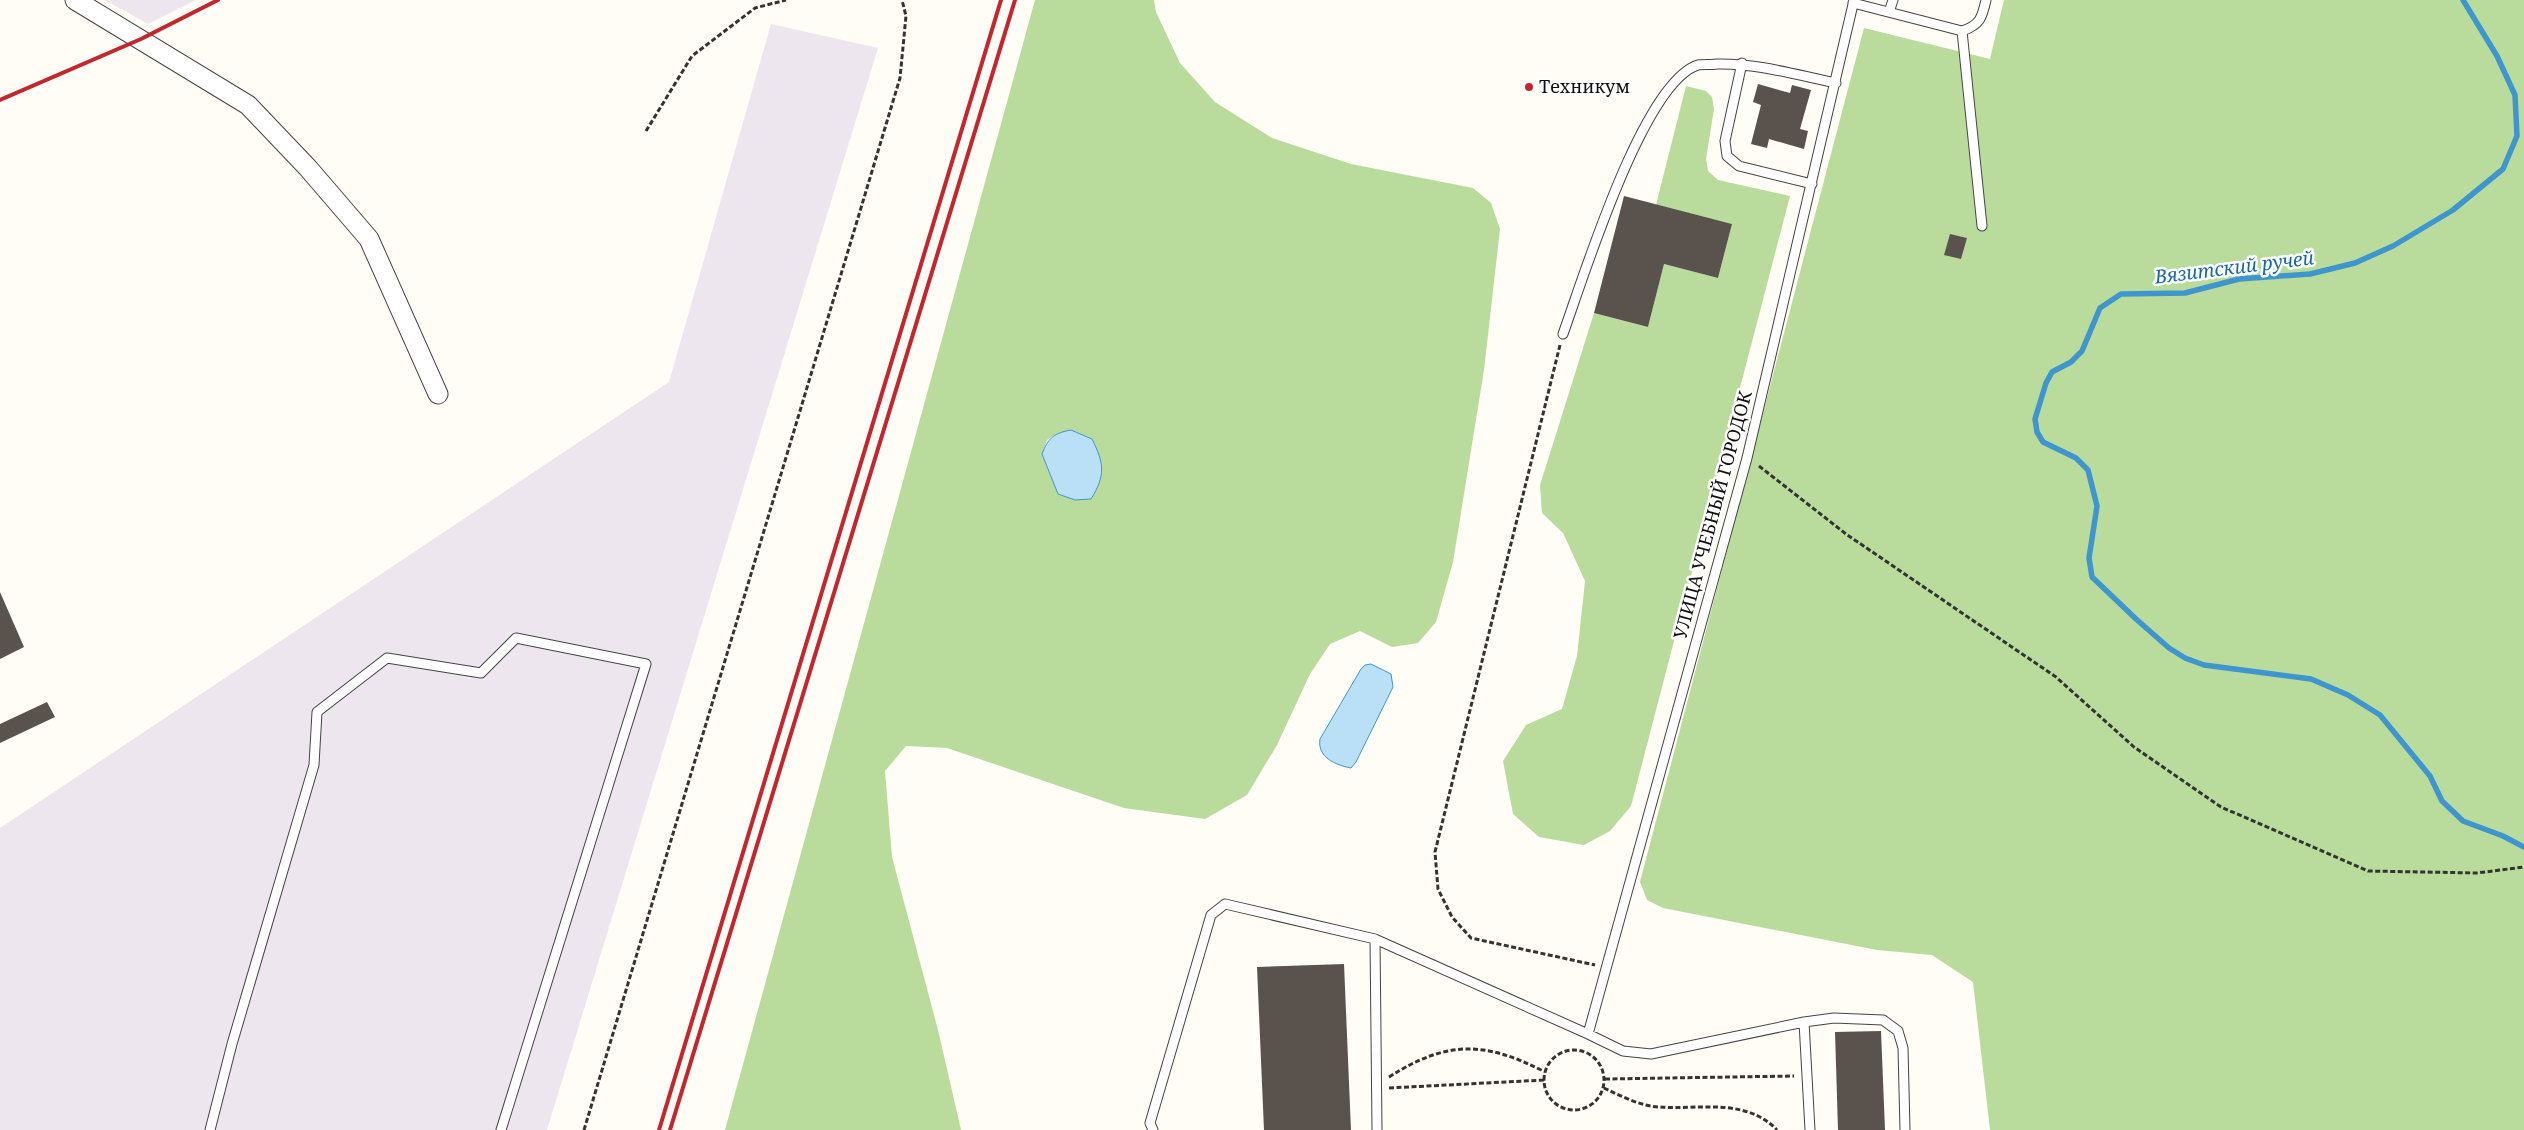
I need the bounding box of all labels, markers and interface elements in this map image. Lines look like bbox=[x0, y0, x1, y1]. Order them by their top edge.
place label: Техникум bbox=[1539, 74, 1630, 98]
marker: Техникум bbox=[1523, 81, 1535, 93]
water label: Вязитский ручей bbox=[2152, 244, 2315, 290]
street label: УЛИЦА УЧЕБНЫЙ ГОРОДОК bbox=[1667, 388, 1757, 642]

